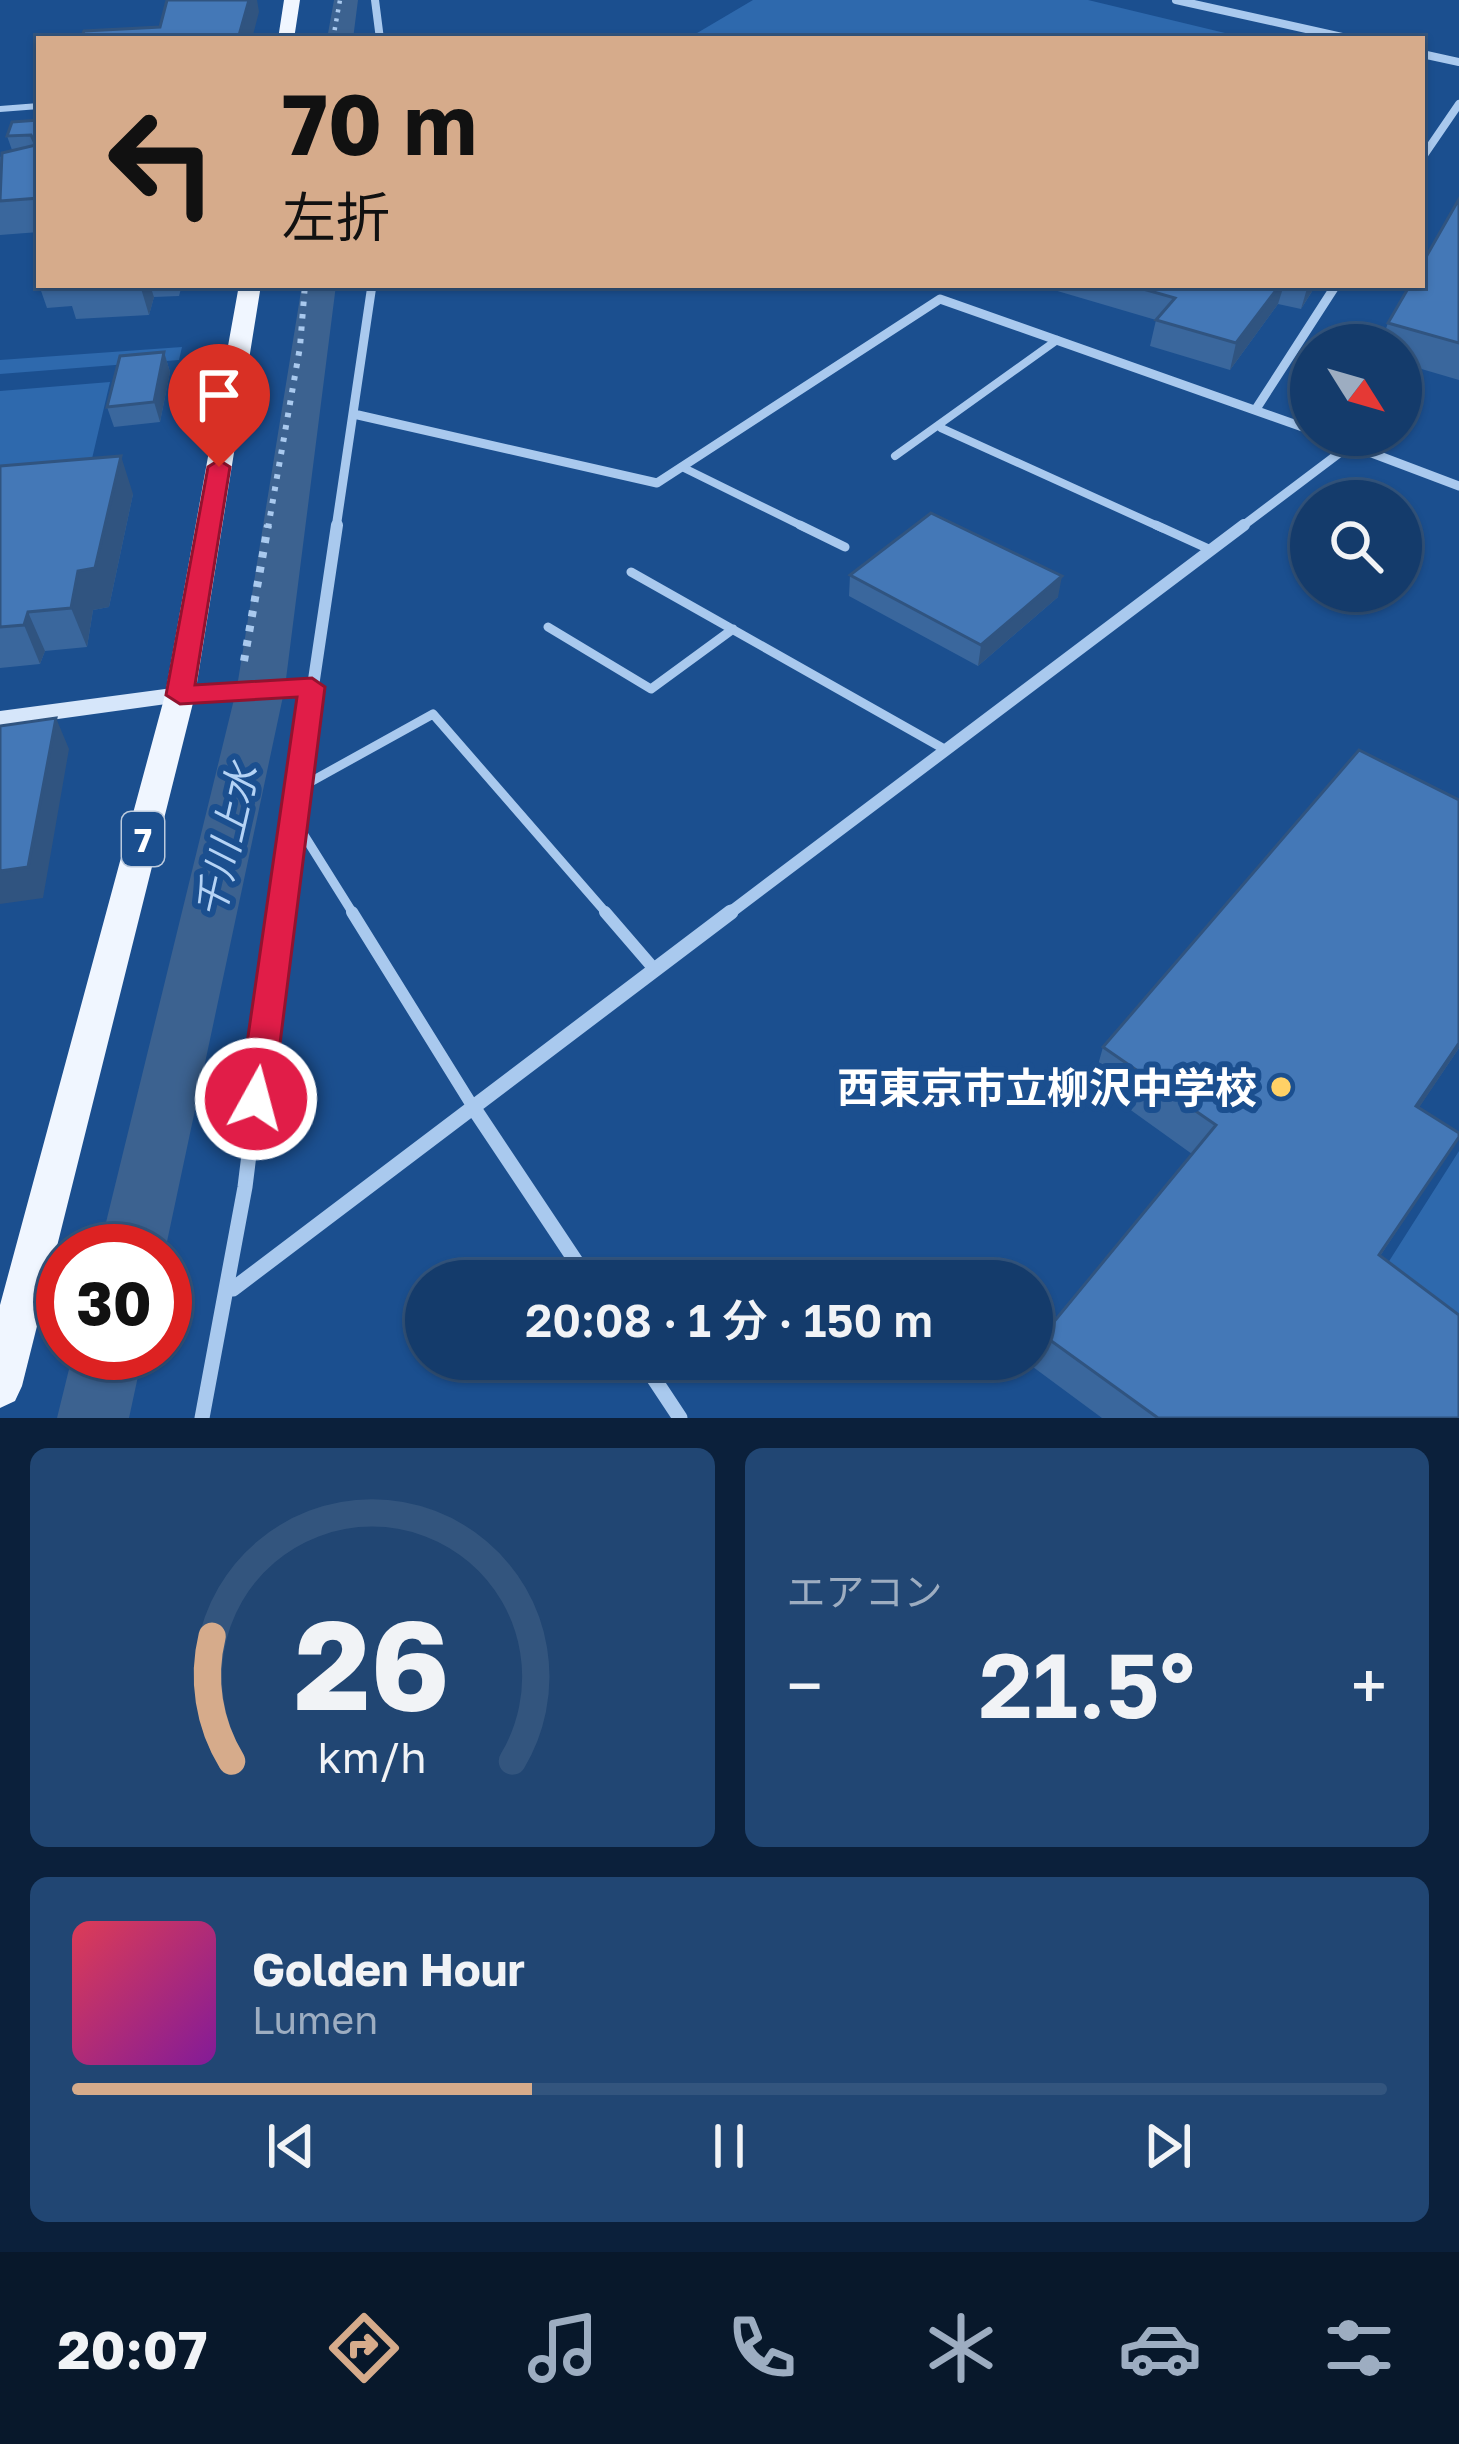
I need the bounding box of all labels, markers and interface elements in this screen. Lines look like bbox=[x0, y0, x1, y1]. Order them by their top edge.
text: 70 m bbox=[282, 73, 477, 173]
icon: left bbox=[84, 84, 240, 240]
text: 左折 bbox=[282, 184, 390, 249]
north arrow bbox=[1290, 324, 1422, 456]
map controls bbox=[1290, 324, 1422, 612]
pin bbox=[168, 344, 270, 467]
icon: arrive bbox=[186, 362, 252, 428]
button: search bbox=[1290, 480, 1422, 612]
water label: 千川上水 bbox=[186, 756, 267, 922]
road number: 7 bbox=[122, 812, 164, 866]
position arrow bbox=[193, 1036, 319, 1162]
place label: 西東京市立柳沢中学校 bbox=[837, 1062, 1257, 1112]
marker: 西東京市立柳沢中学校 bbox=[1268, 1074, 1294, 1100]
speed limit sign: 30 bbox=[36, 1224, 192, 1380]
text: 20:08 · 1 分 · 150 m bbox=[525, 1293, 933, 1347]
text: エアコン bbox=[787, 1568, 943, 1615]
text: 26 bbox=[295, 1588, 450, 1737]
text: 21.5° bbox=[979, 1630, 1195, 1738]
text: − bbox=[787, 1645, 823, 1725]
text: + bbox=[1351, 1645, 1387, 1725]
text: km/h bbox=[318, 1730, 427, 1781]
text: Golden Hour bbox=[252, 1942, 525, 1996]
text: Lumen bbox=[252, 1996, 378, 2043]
icon: previous bbox=[258, 2113, 324, 2179]
icon: pause bbox=[696, 2113, 762, 2179]
icon: next bbox=[1135, 2113, 1201, 2179]
icon: directions bbox=[322, 2306, 406, 2390]
icon: music bbox=[521, 2306, 605, 2390]
icon: phone bbox=[720, 2306, 804, 2390]
icon: climate bbox=[919, 2306, 1003, 2390]
icon: car bbox=[1118, 2306, 1202, 2390]
icon: filters bbox=[1317, 2306, 1401, 2390]
text: 20:07 bbox=[58, 2316, 207, 2381]

